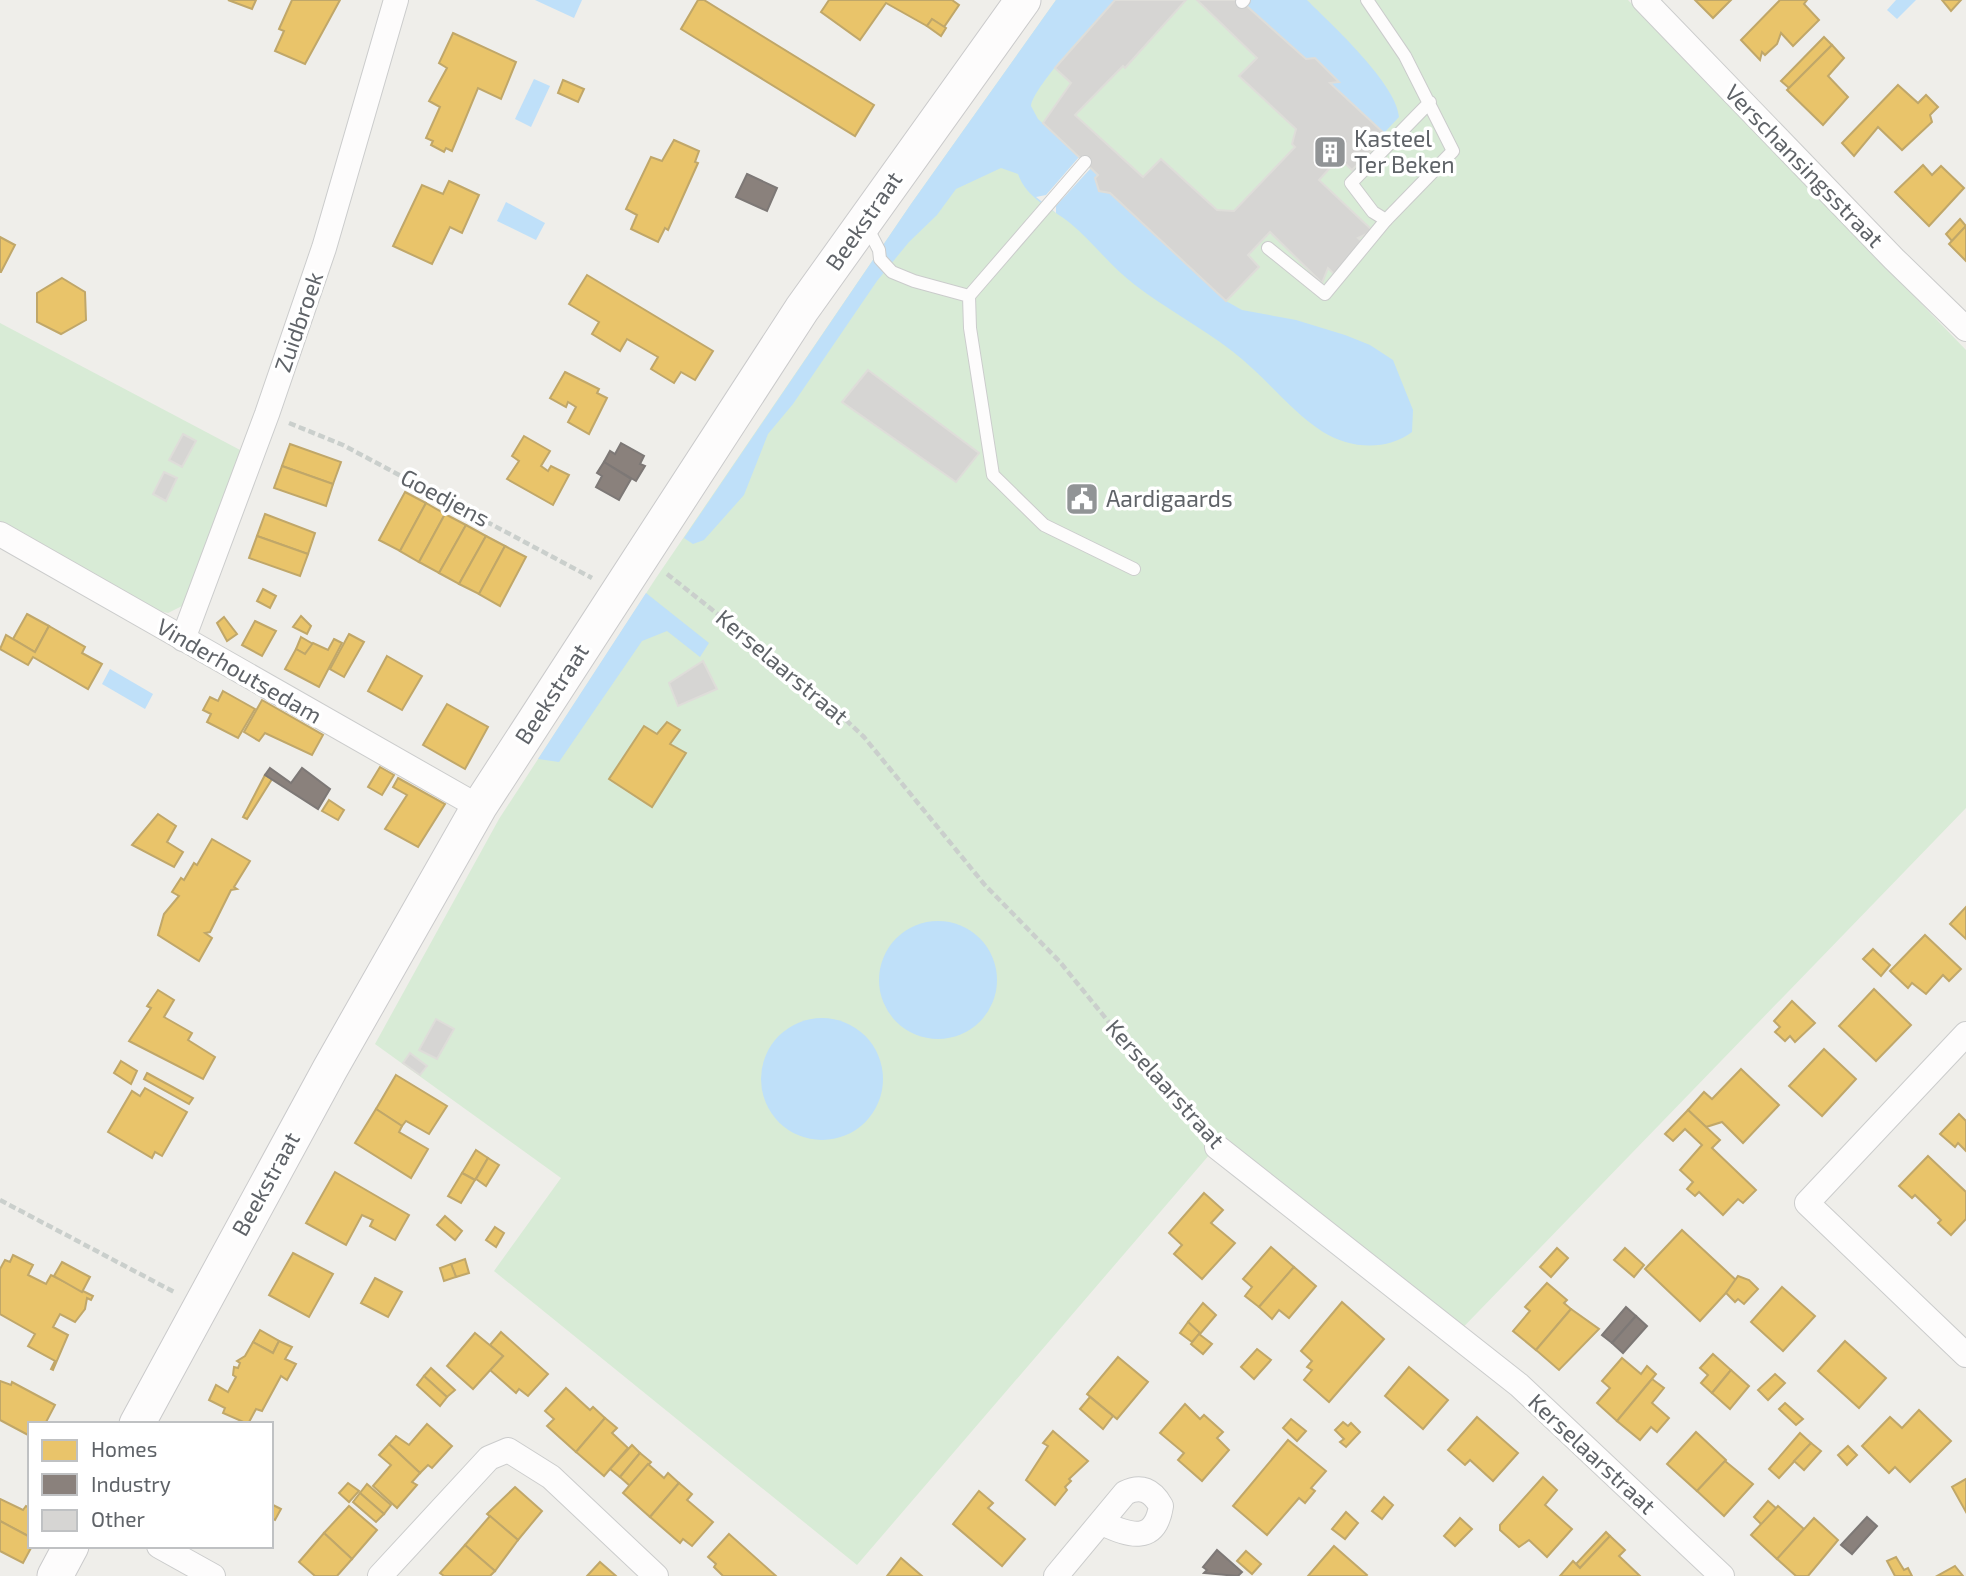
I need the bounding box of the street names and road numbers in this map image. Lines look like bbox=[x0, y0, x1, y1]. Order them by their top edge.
street label: Verschansingsstraat bbox=[1720, 78, 1890, 253]
street label: Beekstraat bbox=[819, 165, 908, 275]
street label: Zuidbroek bbox=[268, 268, 328, 375]
street label: Goedjens bbox=[396, 462, 495, 532]
street label: Kerselaarstraat bbox=[711, 603, 855, 730]
street label: Vinderhoutsedam bbox=[152, 611, 327, 729]
street label: Beekstraat bbox=[508, 638, 594, 749]
street label: Kerselaarstraat bbox=[1101, 1013, 1231, 1154]
street label: Beekstraat bbox=[225, 1127, 305, 1240]
street label: Kerselaarstraat bbox=[1523, 1387, 1662, 1520]

